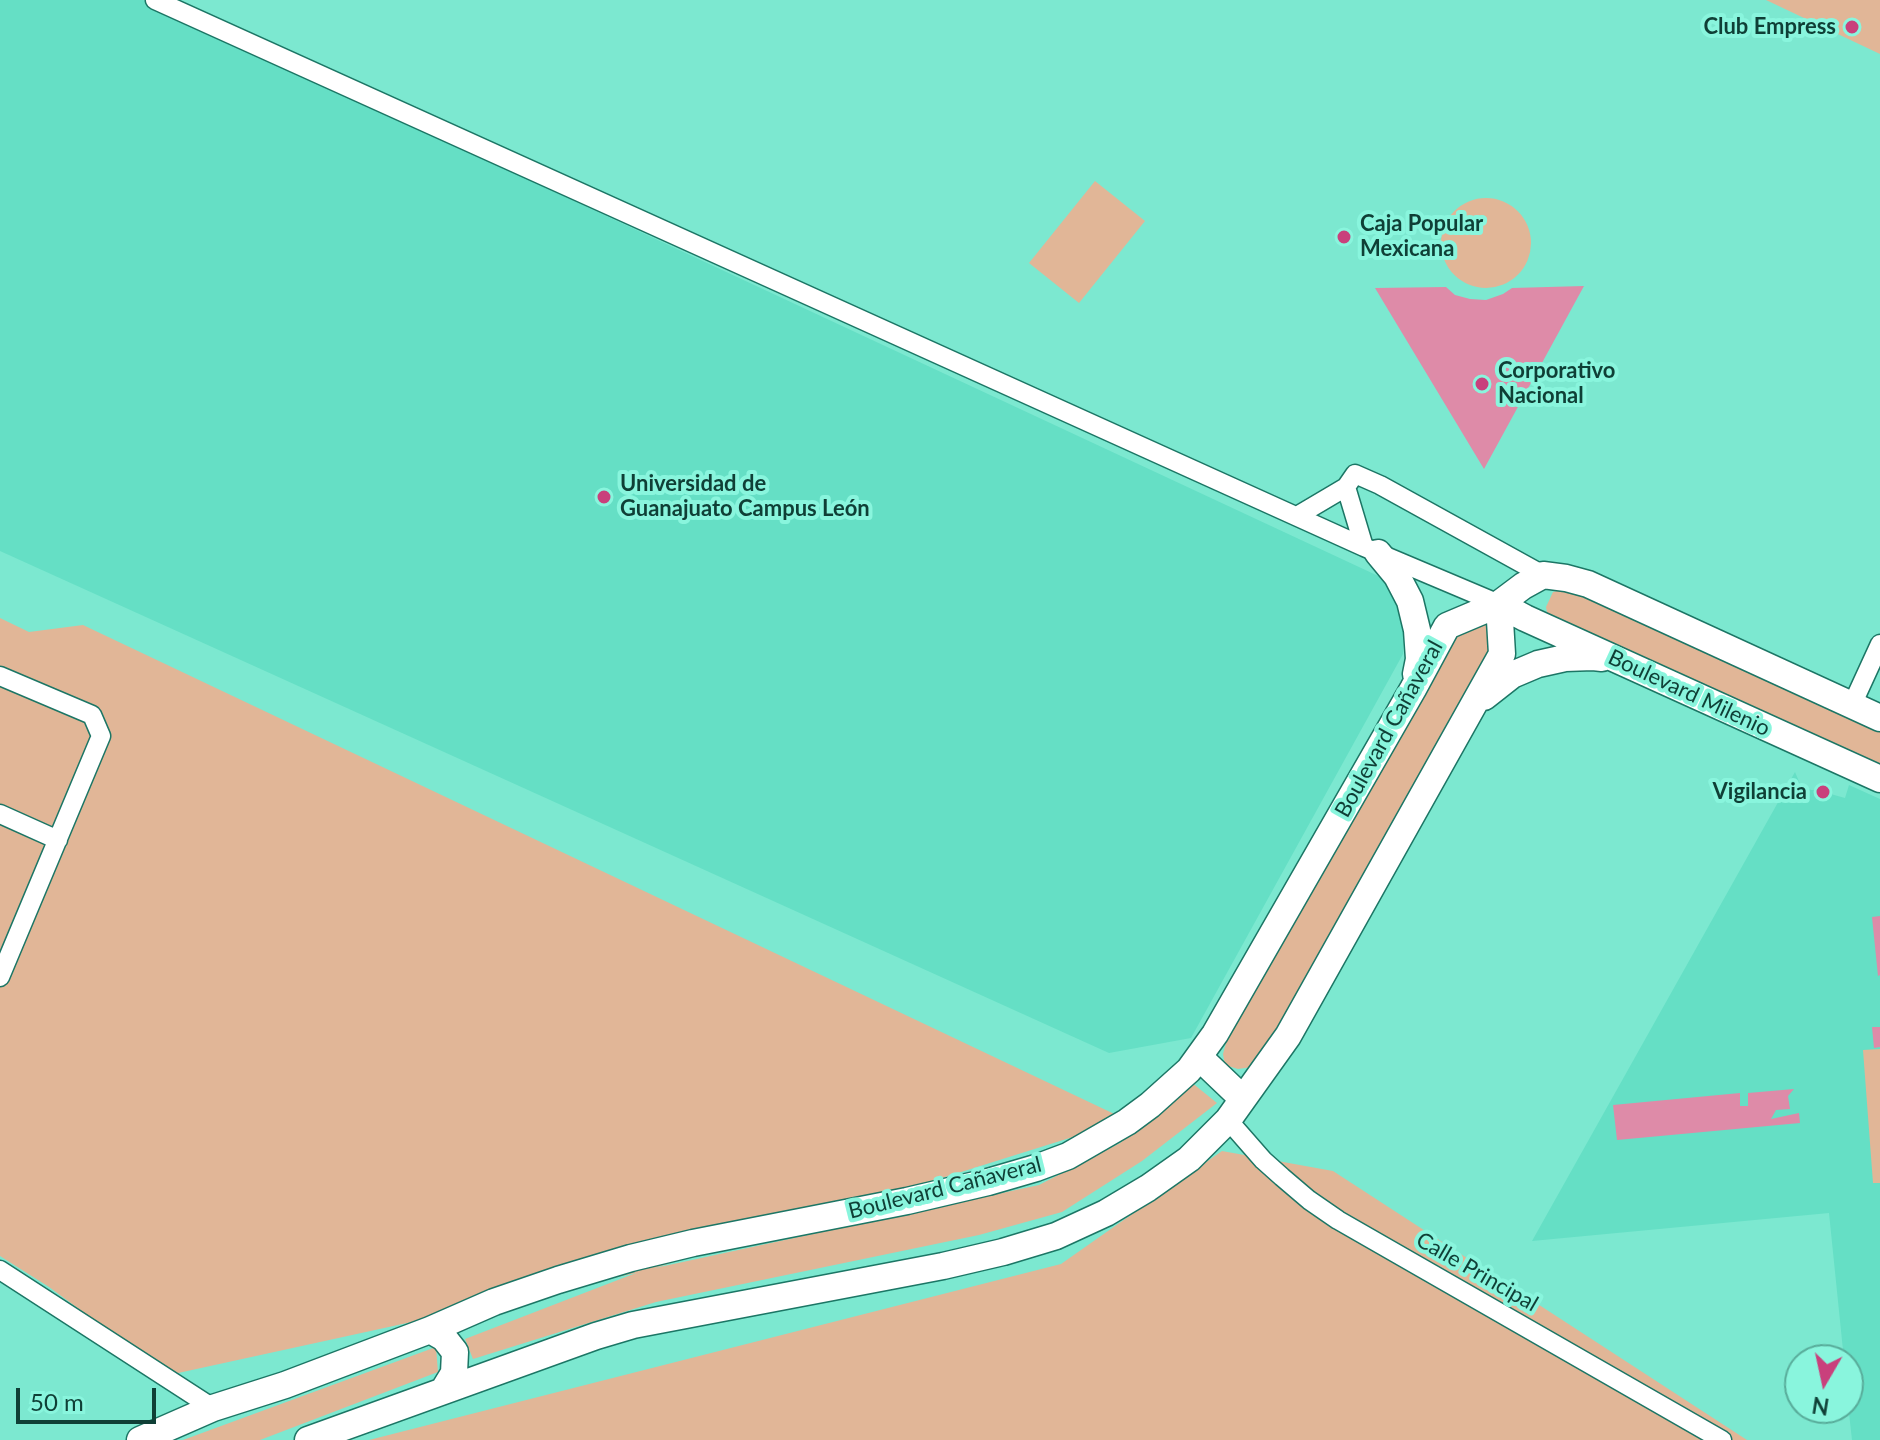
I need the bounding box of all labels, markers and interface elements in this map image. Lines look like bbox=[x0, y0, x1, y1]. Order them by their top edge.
place label: Club Empress bbox=[1703, 14, 1836, 40]
marker: Club Empress bbox=[1843, 18, 1861, 36]
place label: Caja Popular Mexicana bbox=[1360, 211, 1483, 262]
marker: Caja Popular Mexicana bbox=[1335, 228, 1353, 246]
place label: Corporativo Nacional bbox=[1498, 358, 1615, 410]
marker: Corporativo Nacional bbox=[1473, 375, 1491, 393]
place label: Universidad de Guanajuato Campus León bbox=[620, 471, 870, 522]
marker: Universidad de Guanajuato Campus León bbox=[595, 488, 613, 506]
street label: Boulevard Cañaveral bbox=[1329, 636, 1449, 822]
street label: Boulevard Milenio bbox=[1604, 644, 1774, 742]
place label: Vigilancia bbox=[1713, 779, 1807, 805]
marker: Vigilancia bbox=[1814, 783, 1832, 801]
street label: Boulevard Cañaveral bbox=[846, 1151, 1044, 1225]
street label: Calle Principal bbox=[1411, 1227, 1543, 1317]
north arrow bbox=[1784, 1344, 1864, 1424]
scale bar bbox=[20, 1372, 160, 1422]
text: 50 m bbox=[30, 1387, 84, 1416]
text: N bbox=[1810, 1392, 1831, 1421]

